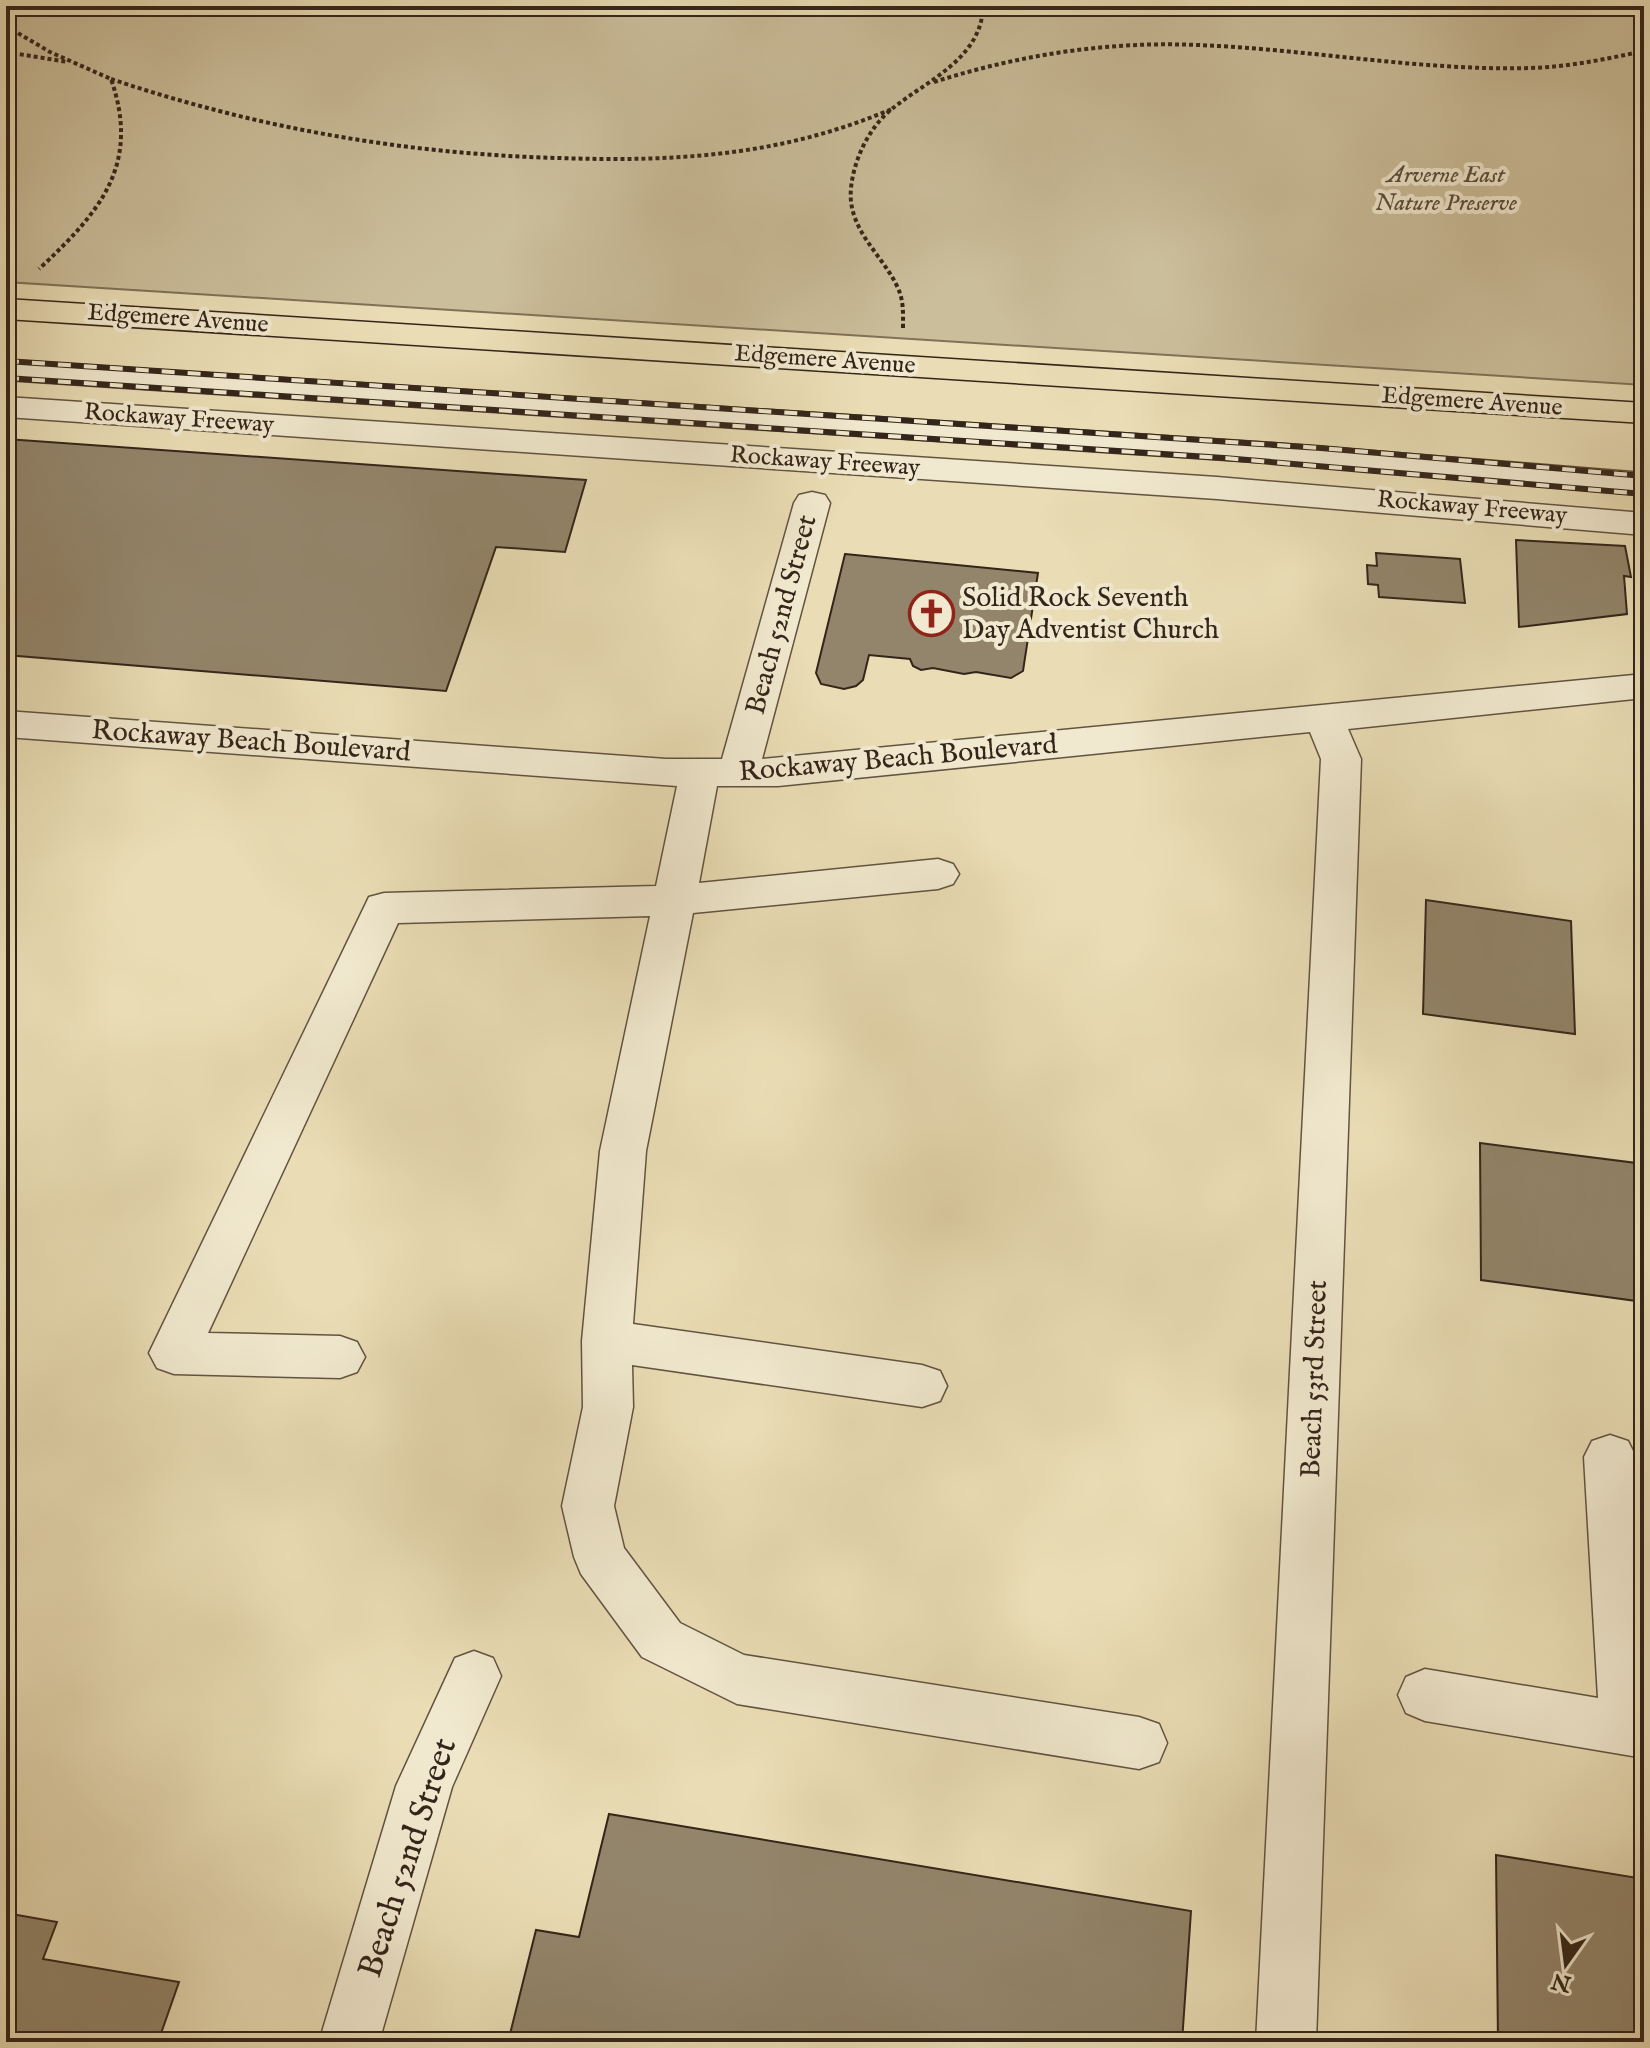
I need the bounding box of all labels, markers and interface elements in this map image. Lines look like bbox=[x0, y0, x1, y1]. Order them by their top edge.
park label: Arverne East Nature Preserve bbox=[1375, 160, 1517, 219]
street label: Edgemere Avenue bbox=[86, 297, 270, 341]
street label: Edgemere Avenue bbox=[733, 338, 917, 382]
street label: Edgemere Avenue bbox=[1380, 380, 1564, 424]
street label: Rockaway Freeway bbox=[83, 397, 275, 441]
street label: Rockaway Freeway bbox=[729, 440, 921, 484]
street label: Rockaway Freeway bbox=[1376, 484, 1569, 532]
street label: Beach 52nd Street bbox=[739, 511, 826, 719]
place label: Solid Rock Seventh Day Adventist Church bbox=[962, 581, 1219, 648]
church icon: Solid Rock Seventh Day Adventist Church bbox=[907, 590, 955, 638]
street label: Rockaway Beach Boulevard bbox=[90, 713, 412, 771]
street label: Rockaway Beach Boulevard bbox=[737, 728, 1059, 790]
street label: Beach 53rd Street bbox=[1294, 1279, 1336, 1479]
street label: Beach 52nd Street bbox=[349, 1733, 467, 1983]
north arrow bbox=[1526, 1924, 1606, 2004]
text: N bbox=[1549, 1966, 1575, 1998]

